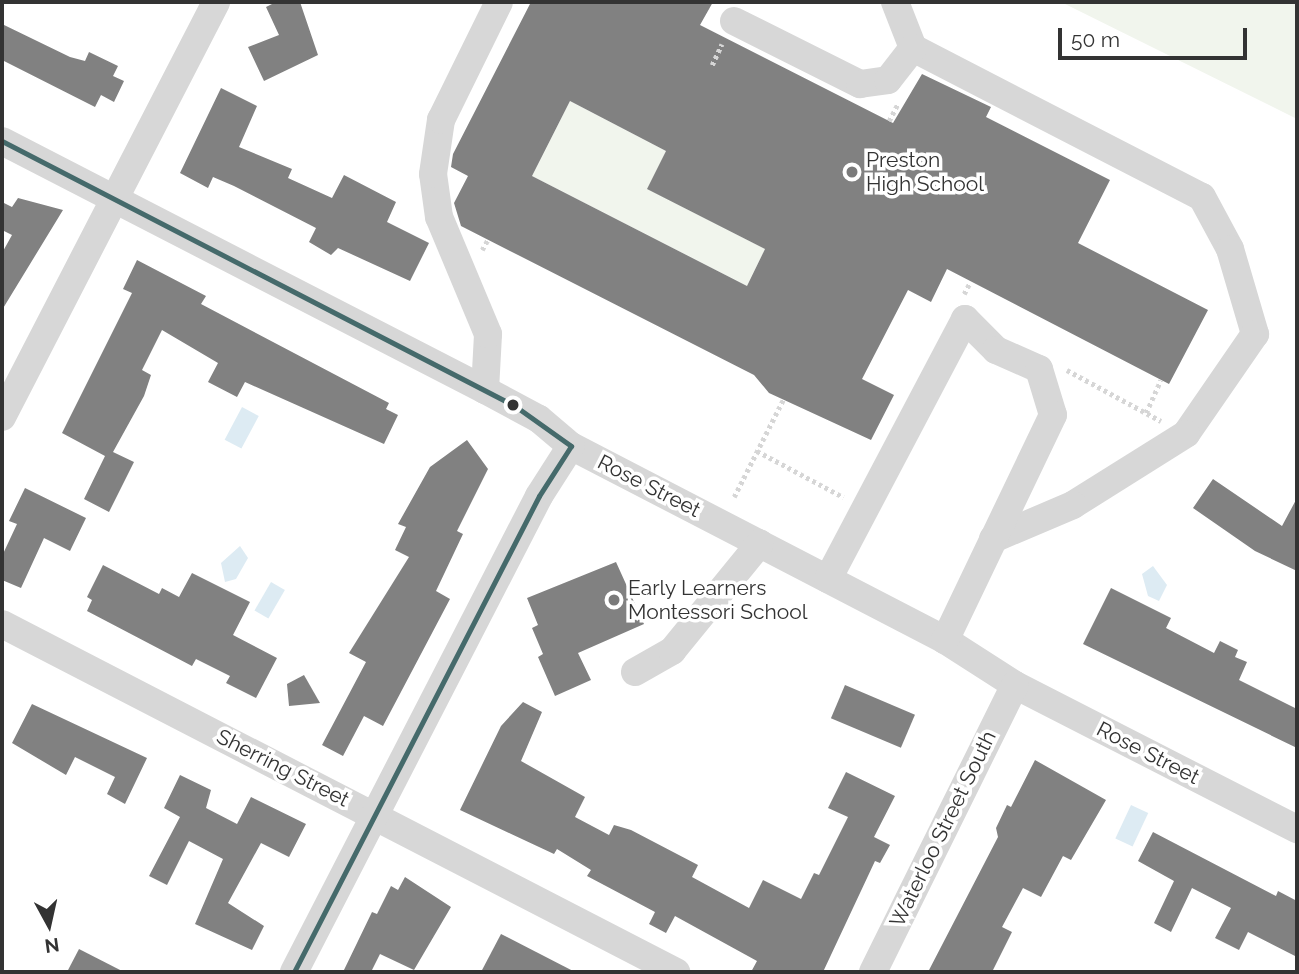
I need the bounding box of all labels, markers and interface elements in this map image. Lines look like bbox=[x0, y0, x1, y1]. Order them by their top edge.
scale bar bbox=[1061, 14, 1250, 58]
text: 50 m bbox=[1071, 27, 1120, 52]
place label: Preston High School bbox=[866, 147, 984, 197]
marker: Preston High School bbox=[844, 164, 860, 180]
unlabelled marker bbox=[506, 398, 520, 412]
street label: Rose Street bbox=[593, 449, 705, 523]
place label: Early Learners Montessori School bbox=[628, 575, 807, 625]
marker: Early Learners Montessori School bbox=[606, 592, 622, 608]
street label: Rose Street bbox=[1092, 716, 1204, 790]
street label: Sherring Street bbox=[212, 724, 354, 812]
street label: Waterloo Street South bbox=[884, 727, 1002, 931]
north arrow bbox=[14, 890, 84, 960]
text: N bbox=[43, 934, 61, 958]

